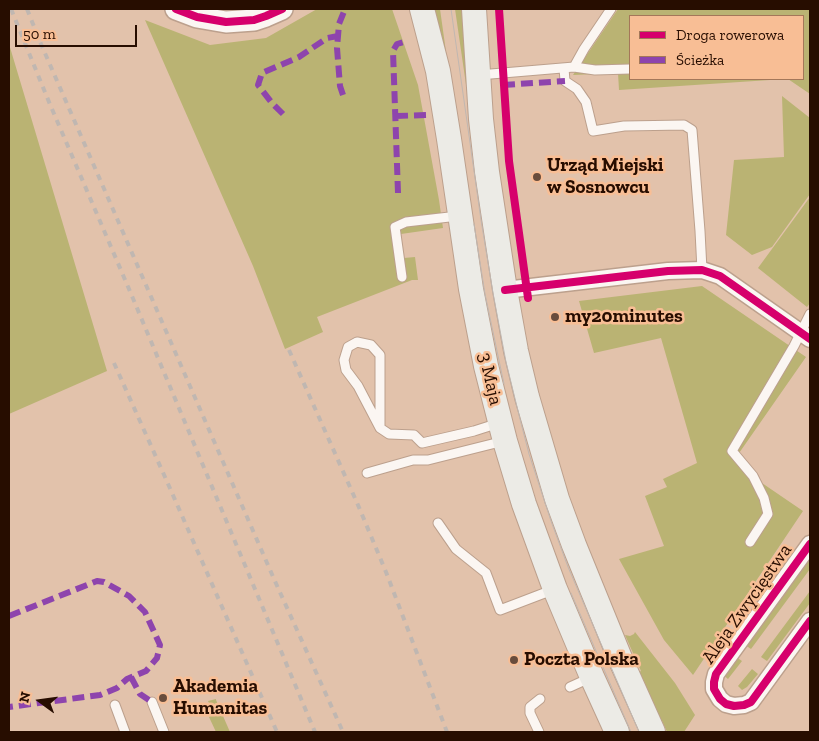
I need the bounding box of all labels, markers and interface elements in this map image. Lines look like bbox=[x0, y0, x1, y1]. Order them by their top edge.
scale bar bbox=[18, 15, 140, 47]
legend bbox=[629, 15, 804, 80]
text: 50 m bbox=[23, 25, 56, 43]
text: Droga rowerowa bbox=[676, 26, 784, 44]
text: Ścieżka bbox=[676, 51, 724, 69]
place label: Urząd Miejski w Sosnowcu bbox=[547, 155, 663, 199]
marker: Urząd Miejski w Sosnowcu bbox=[531, 171, 543, 183]
place label: my20minutes bbox=[565, 306, 683, 328]
marker: my20minutes bbox=[549, 311, 561, 323]
street label: 3 Maja bbox=[473, 350, 507, 408]
street label: Aleja Zwycięstwa bbox=[697, 540, 797, 668]
place label: Poczta Polska bbox=[524, 649, 639, 671]
marker: Poczta Polska bbox=[508, 654, 520, 666]
north arrow bbox=[15, 676, 65, 726]
place label: Akademia Humanitas bbox=[173, 676, 267, 720]
text: N bbox=[15, 690, 34, 704]
marker: Akademia Humanitas bbox=[157, 692, 169, 704]

